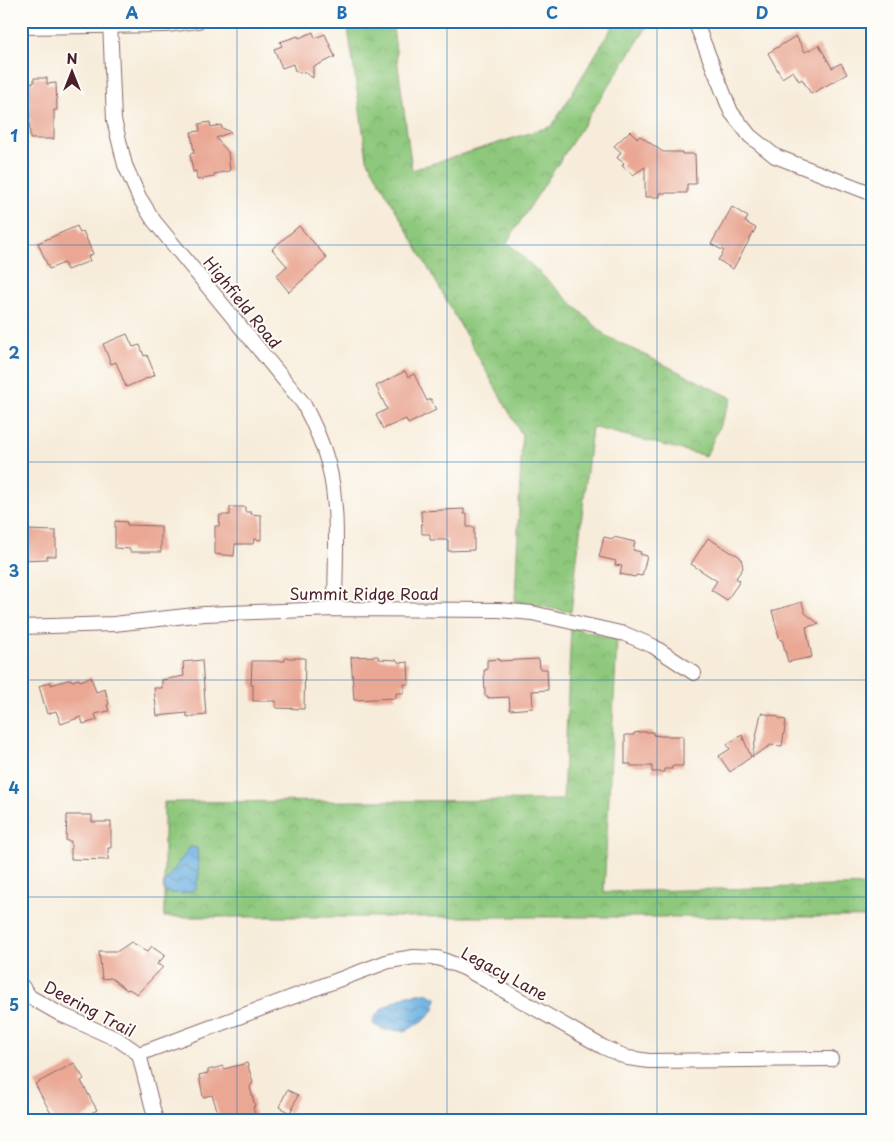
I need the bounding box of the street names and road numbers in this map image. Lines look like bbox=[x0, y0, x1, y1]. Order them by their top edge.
street label: Highfield Road bbox=[198, 251, 288, 353]
street label: Summit Ridge Road bbox=[289, 581, 439, 605]
street label: Legacy Lane bbox=[457, 940, 553, 1006]
street label: Deering Trail bbox=[40, 974, 140, 1042]

